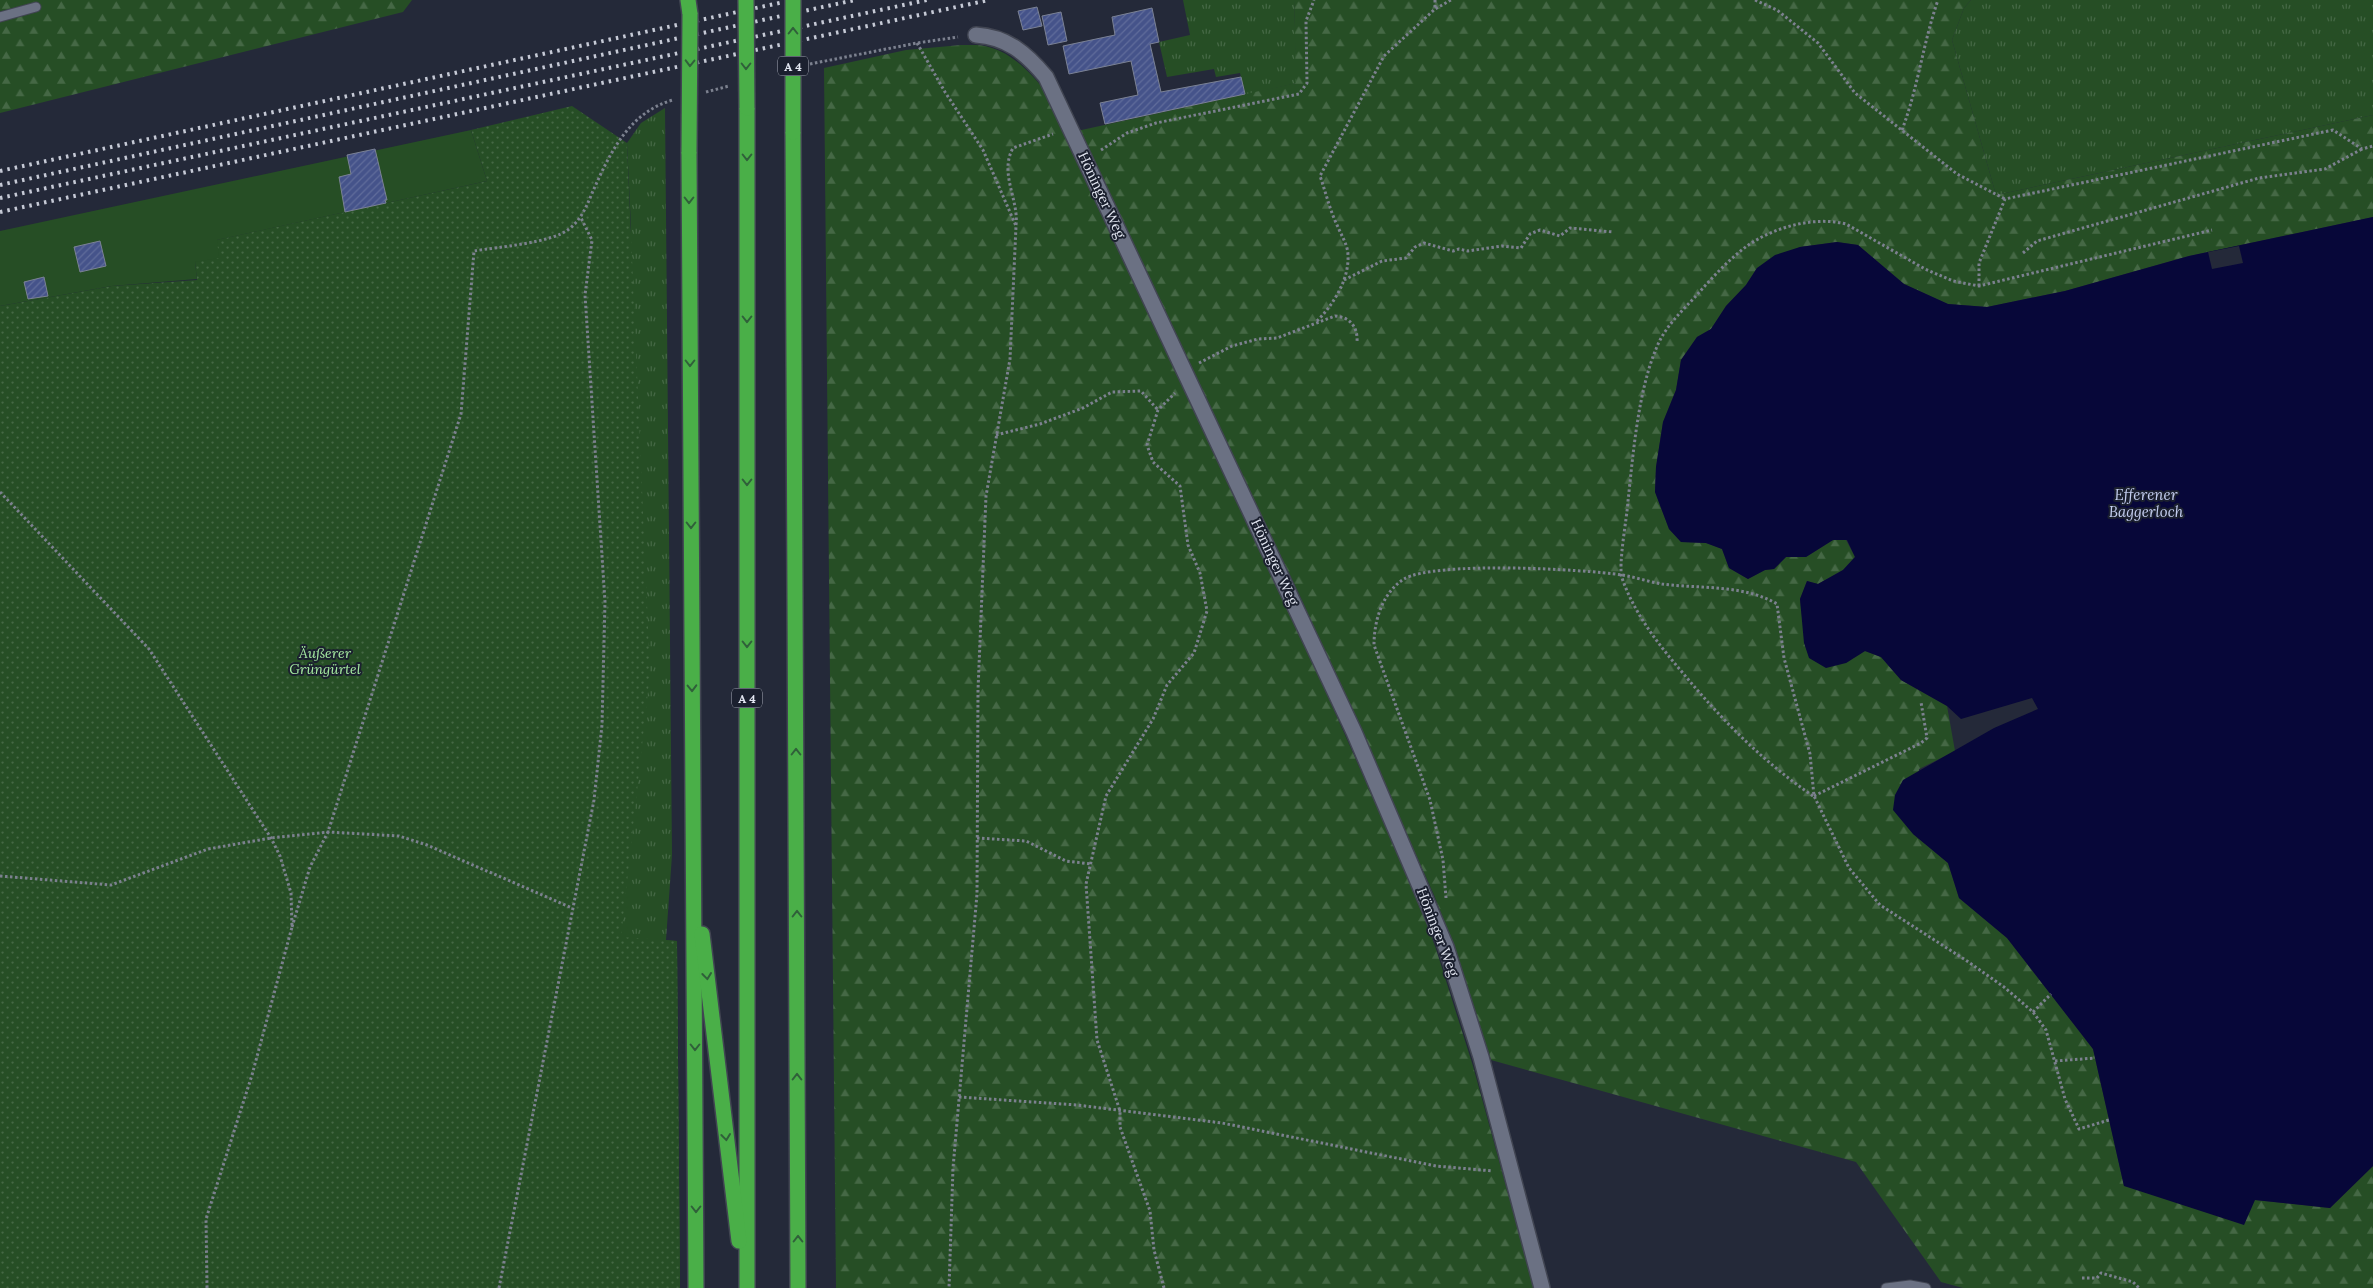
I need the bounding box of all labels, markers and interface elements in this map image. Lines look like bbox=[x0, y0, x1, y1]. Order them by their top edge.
one-way arrow bbox=[788, 27, 798, 34]
road number: A 4 bbox=[778, 56, 808, 76]
one-way arrow bbox=[684, 59, 695, 67]
one-way arrow bbox=[741, 62, 751, 70]
street label: Höninger Weg bbox=[1074, 149, 1130, 241]
one-way arrow bbox=[742, 154, 752, 161]
one-way arrow bbox=[684, 197, 694, 205]
one-way arrow bbox=[742, 316, 752, 324]
one-way arrow bbox=[685, 360, 695, 367]
one-way arrow bbox=[742, 478, 752, 486]
water label: Efferener Baggerloch bbox=[2109, 485, 2184, 521]
street label: Höninger Weg bbox=[1247, 516, 1303, 608]
one-way arrow bbox=[686, 522, 696, 530]
one-way arrow bbox=[742, 641, 752, 649]
park label: Äußerer Grüngürtel bbox=[289, 644, 361, 678]
one-way arrow bbox=[687, 684, 697, 692]
road number: A 4 bbox=[732, 688, 762, 708]
one-way arrow bbox=[791, 748, 801, 756]
street label: Höninger Weg bbox=[1413, 885, 1463, 979]
one-way arrow bbox=[792, 910, 802, 918]
one-way arrow bbox=[701, 972, 712, 980]
one-way arrow bbox=[690, 1043, 700, 1051]
one-way arrow bbox=[792, 1073, 802, 1080]
one-way arrow bbox=[720, 1134, 731, 1142]
one-way arrow bbox=[691, 1206, 701, 1213]
one-way arrow bbox=[793, 1235, 803, 1243]

